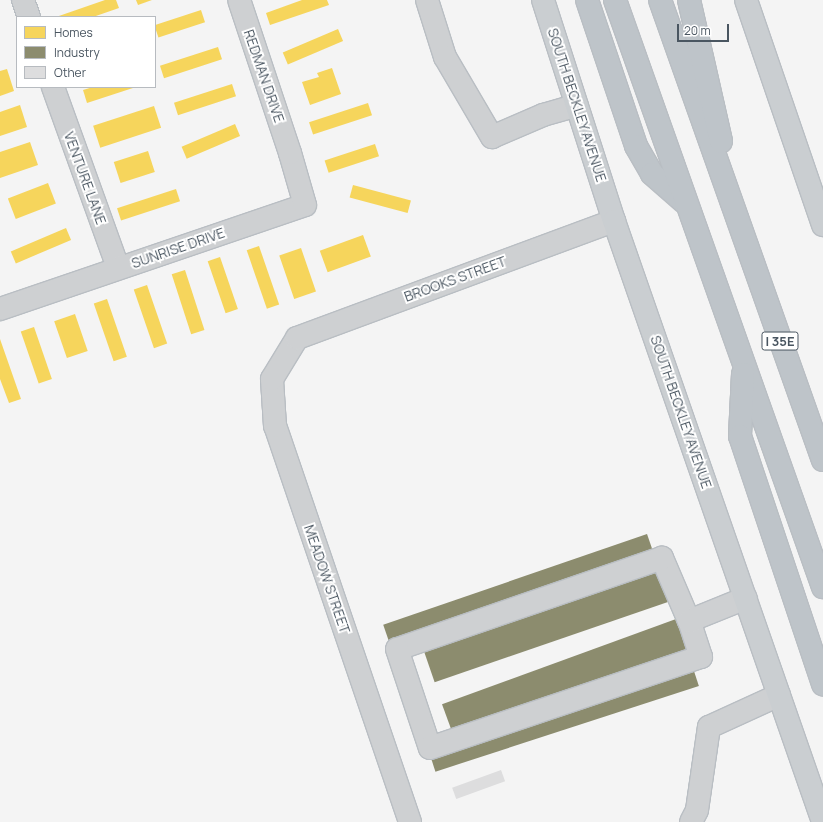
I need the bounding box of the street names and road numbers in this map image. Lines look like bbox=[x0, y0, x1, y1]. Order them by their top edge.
street label: SOUTH BECKLEY AVENUE bbox=[544, 26, 610, 184]
street label: REDMAN DRIVE bbox=[240, 27, 288, 125]
street label: VENTURE LANE bbox=[60, 129, 110, 227]
street label: SUNRISE DRIVE bbox=[129, 224, 227, 272]
street label: BROOKS STREET bbox=[402, 253, 508, 305]
road number: I 35E bbox=[761, 330, 799, 352]
street label: SOUTH BECKLEY AVENUE bbox=[647, 333, 715, 491]
street label: MEADOW STREET bbox=[301, 522, 353, 636]

